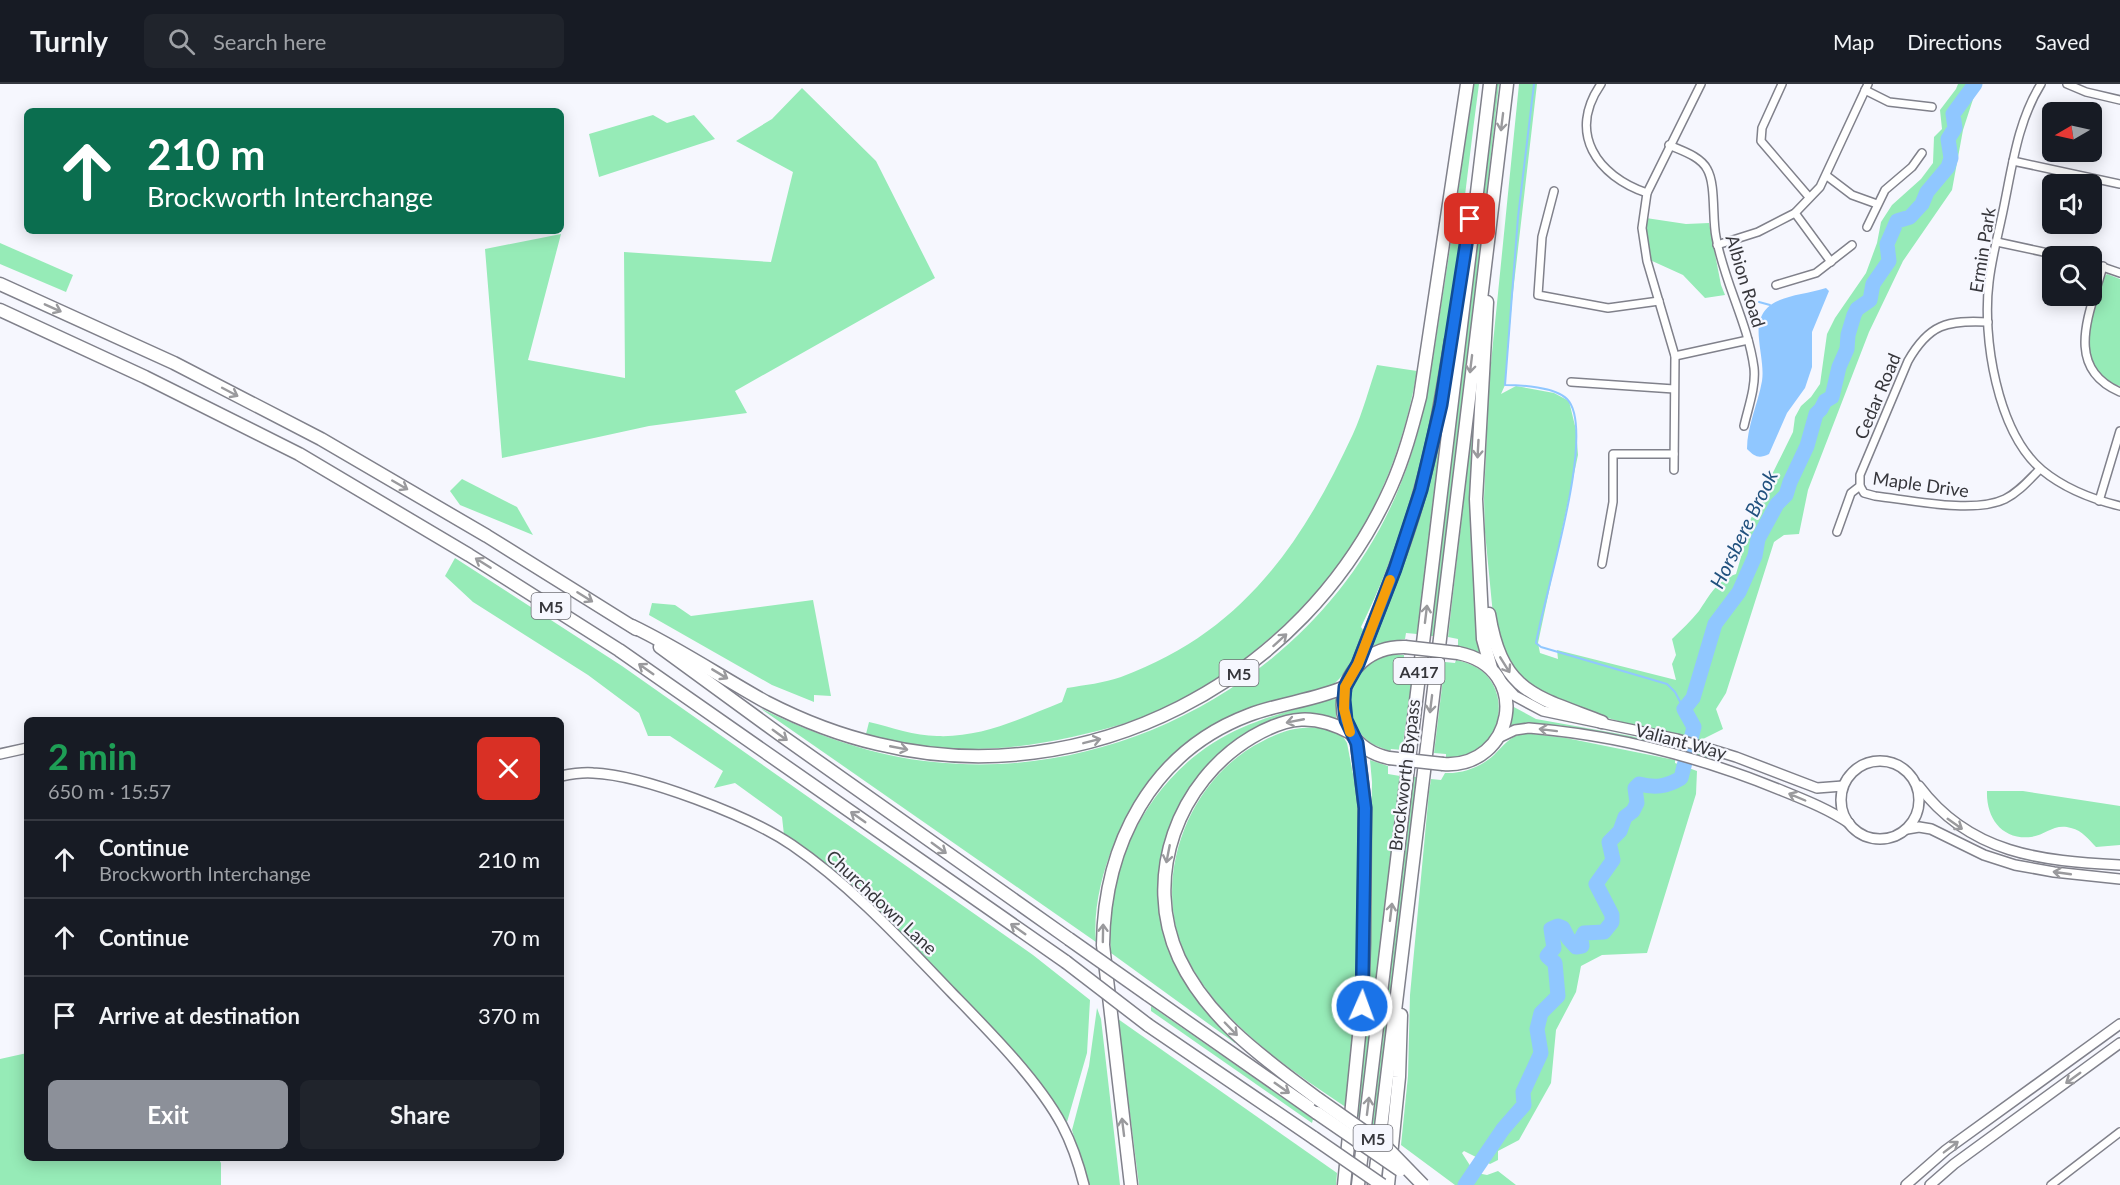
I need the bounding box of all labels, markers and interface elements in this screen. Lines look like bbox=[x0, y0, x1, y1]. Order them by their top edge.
search box bbox=[144, 14, 564, 68]
text: Turnly bbox=[30, 24, 108, 58]
icon: search bbox=[165, 25, 198, 58]
text: Search here bbox=[213, 28, 326, 55]
text: Map bbox=[1833, 29, 1874, 54]
text: Directions bbox=[1907, 29, 2002, 54]
text: Saved bbox=[2035, 29, 2090, 54]
north arrow bbox=[2042, 102, 2102, 162]
map controls bbox=[2042, 102, 2102, 306]
one-way arrow bbox=[1496, 112, 1507, 132]
text: 210 m bbox=[147, 129, 265, 179]
icon: ahead bbox=[48, 132, 126, 210]
button: sound bbox=[2042, 174, 2102, 234]
text: Brockworth Interchange bbox=[147, 180, 433, 213]
pin bbox=[1444, 193, 1495, 244]
icon: arrive bbox=[1453, 202, 1486, 235]
street label: Ermin Park bbox=[1964, 205, 2000, 294]
street label: Albion Road bbox=[1722, 232, 1770, 330]
button: search bbox=[2042, 246, 2102, 306]
one-way arrow bbox=[44, 303, 62, 315]
street label: Cedar Road bbox=[1849, 350, 1905, 442]
one-way arrow bbox=[1466, 354, 1477, 373]
one-way arrow bbox=[220, 386, 238, 398]
one-way arrow bbox=[1472, 439, 1483, 459]
water label: Horsbere Brook bbox=[1704, 466, 1782, 592]
street label: Maple Drive bbox=[1872, 466, 1970, 502]
one-way arrow bbox=[391, 480, 408, 492]
one-way arrow bbox=[474, 557, 491, 570]
one-way arrow bbox=[576, 591, 593, 603]
road number: M5 bbox=[532, 593, 570, 619]
one-way arrow bbox=[1421, 605, 1432, 625]
one-way arrow bbox=[1272, 633, 1287, 647]
one-way arrow bbox=[1499, 656, 1511, 673]
road number: A417 bbox=[1394, 658, 1444, 684]
road number: M5 bbox=[1220, 660, 1258, 686]
one-way arrow bbox=[639, 663, 655, 675]
one-way arrow bbox=[711, 669, 728, 681]
one-way arrow bbox=[1425, 693, 1436, 713]
street label: Brockworth Bypass bbox=[1384, 698, 1424, 852]
one-way arrow bbox=[1286, 716, 1306, 727]
street label: Valiant Way bbox=[1633, 718, 1730, 764]
one-way arrow bbox=[1538, 724, 1558, 735]
one-way arrow bbox=[772, 729, 788, 741]
text: 2 min bbox=[48, 734, 137, 778]
one-way arrow bbox=[1082, 735, 1101, 747]
button: close bbox=[477, 737, 540, 800]
one-way arrow bbox=[888, 743, 908, 754]
text: 650 m · 15:57 bbox=[48, 779, 171, 803]
one-way arrow bbox=[1788, 791, 1806, 802]
one-way arrow bbox=[850, 811, 866, 823]
one-way arrow bbox=[1947, 818, 1963, 830]
text: Continue bbox=[99, 834, 189, 861]
one-way arrow bbox=[931, 842, 947, 854]
icon: ahead bbox=[48, 843, 81, 876]
one-way arrow bbox=[1162, 844, 1173, 863]
street label: Churchdown Lane bbox=[822, 845, 942, 959]
text: 210 m bbox=[478, 846, 540, 873]
text: Brockworth Interchange bbox=[99, 861, 311, 885]
one-way arrow bbox=[2052, 867, 2072, 878]
one-way arrow bbox=[1386, 903, 1397, 923]
icon: ahead bbox=[48, 921, 81, 954]
one-way arrow bbox=[1010, 923, 1026, 935]
text: Continue bbox=[99, 924, 189, 951]
text: 70 m bbox=[491, 924, 540, 951]
one-way arrow bbox=[1097, 924, 1109, 944]
position arrow bbox=[1330, 974, 1394, 1038]
icon: arrive bbox=[48, 999, 81, 1032]
text: Arrive at destination bbox=[99, 1002, 300, 1029]
text: 370 m bbox=[478, 1002, 540, 1029]
one-way arrow bbox=[1224, 1022, 1238, 1037]
one-way arrow bbox=[2065, 1071, 2081, 1084]
button: Exit bbox=[48, 1080, 288, 1149]
button: Share bbox=[300, 1080, 540, 1149]
one-way arrow bbox=[1273, 1082, 1289, 1094]
one-way arrow bbox=[1363, 1097, 1374, 1116]
one-way arrow bbox=[1118, 1118, 1129, 1137]
road number: M5 bbox=[1354, 1125, 1392, 1151]
one-way arrow bbox=[1942, 1141, 1958, 1154]

